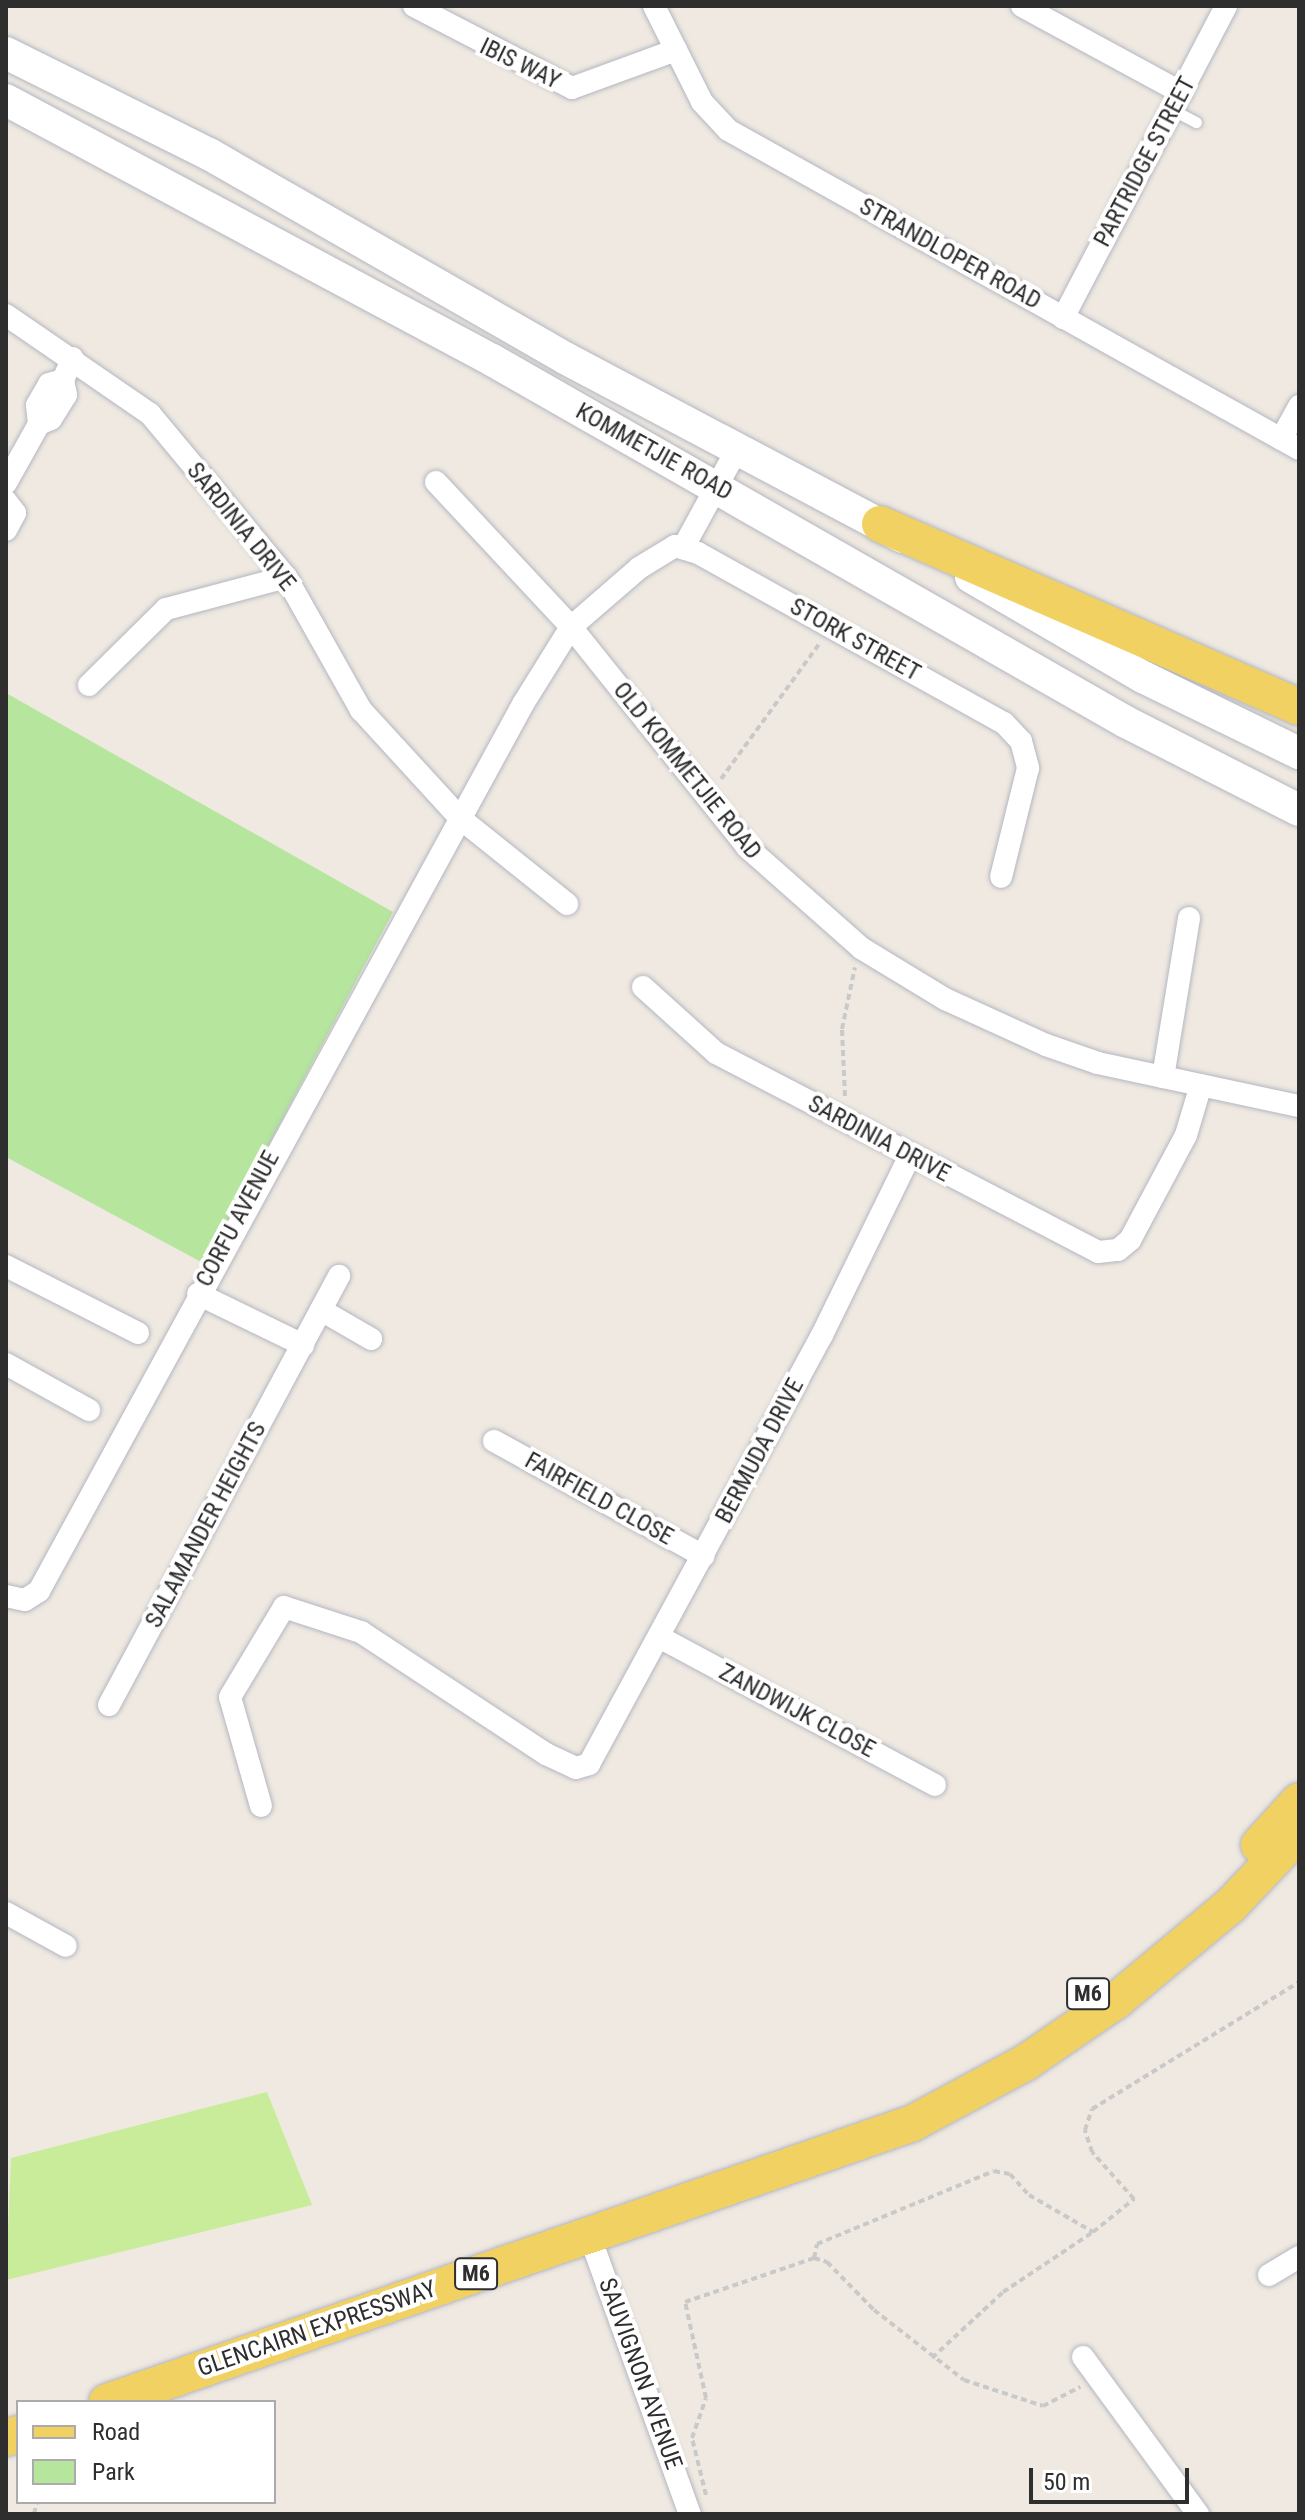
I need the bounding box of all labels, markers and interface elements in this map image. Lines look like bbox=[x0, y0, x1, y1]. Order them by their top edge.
street label: IBIS WAY bbox=[475, 32, 565, 96]
street label: PARTRIDGE STREET bbox=[1088, 72, 1202, 252]
street label: STRANDLOPER ROAD bbox=[854, 192, 1046, 316]
street label: KOMMETJIE ROAD bbox=[571, 397, 737, 507]
street label: SARDINIA DRIVE bbox=[180, 457, 302, 597]
street label: STORK STREET bbox=[785, 592, 925, 688]
street label: OLD KOMMETJIE ROAD bbox=[607, 677, 767, 865]
street label: SARDINIA DRIVE bbox=[803, 1089, 955, 1189]
street label: CORFU AVENUE bbox=[190, 1146, 286, 1292]
street label: BERMUDA DRIVE bbox=[710, 1374, 810, 1528]
street label: SALAMANDER HEIGHTS bbox=[140, 1417, 272, 1633]
street label: FAIRFIELD CLOSE bbox=[520, 1446, 678, 1552]
street label: ZANDWIJK CLOSE bbox=[714, 1658, 880, 1764]
road number: M6 bbox=[1066, 1976, 1110, 2012]
road number: M6 bbox=[454, 2256, 498, 2292]
street label: SAUVIGNON AVENUE bbox=[592, 2274, 688, 2474]
street label: GLENCAIRN EXPRESSWAY bbox=[194, 2275, 440, 2383]
legend bbox=[16, 2400, 276, 2504]
text: Road bbox=[92, 2418, 140, 2446]
scale bar bbox=[1033, 2452, 1193, 2502]
text: Park bbox=[92, 2458, 135, 2486]
text: 50 m bbox=[1043, 2468, 1090, 2496]

